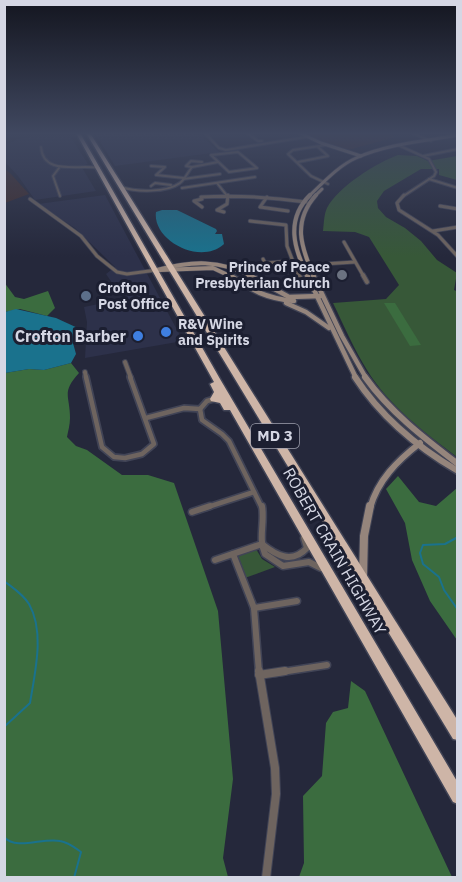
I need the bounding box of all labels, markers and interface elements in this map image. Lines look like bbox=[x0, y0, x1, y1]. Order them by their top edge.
place label: Prince of Peace Presbyterian Church bbox=[195, 258, 330, 292]
marker: Prince of Peace Presbyterian Church bbox=[335, 268, 349, 282]
place label: Crofton Post Office bbox=[98, 279, 170, 313]
marker: Crofton Post Office bbox=[79, 289, 93, 303]
place label: R&V Wine and Spirits bbox=[178, 315, 249, 349]
marker: R&V Wine and Spirits bbox=[159, 325, 173, 339]
place label: Crofton Barber bbox=[15, 326, 127, 346]
marker: Crofton Barber bbox=[131, 329, 145, 343]
road number: MD 3 bbox=[251, 424, 299, 448]
street label: ROBERT CRAIN HIGHWAY bbox=[279, 464, 391, 638]

